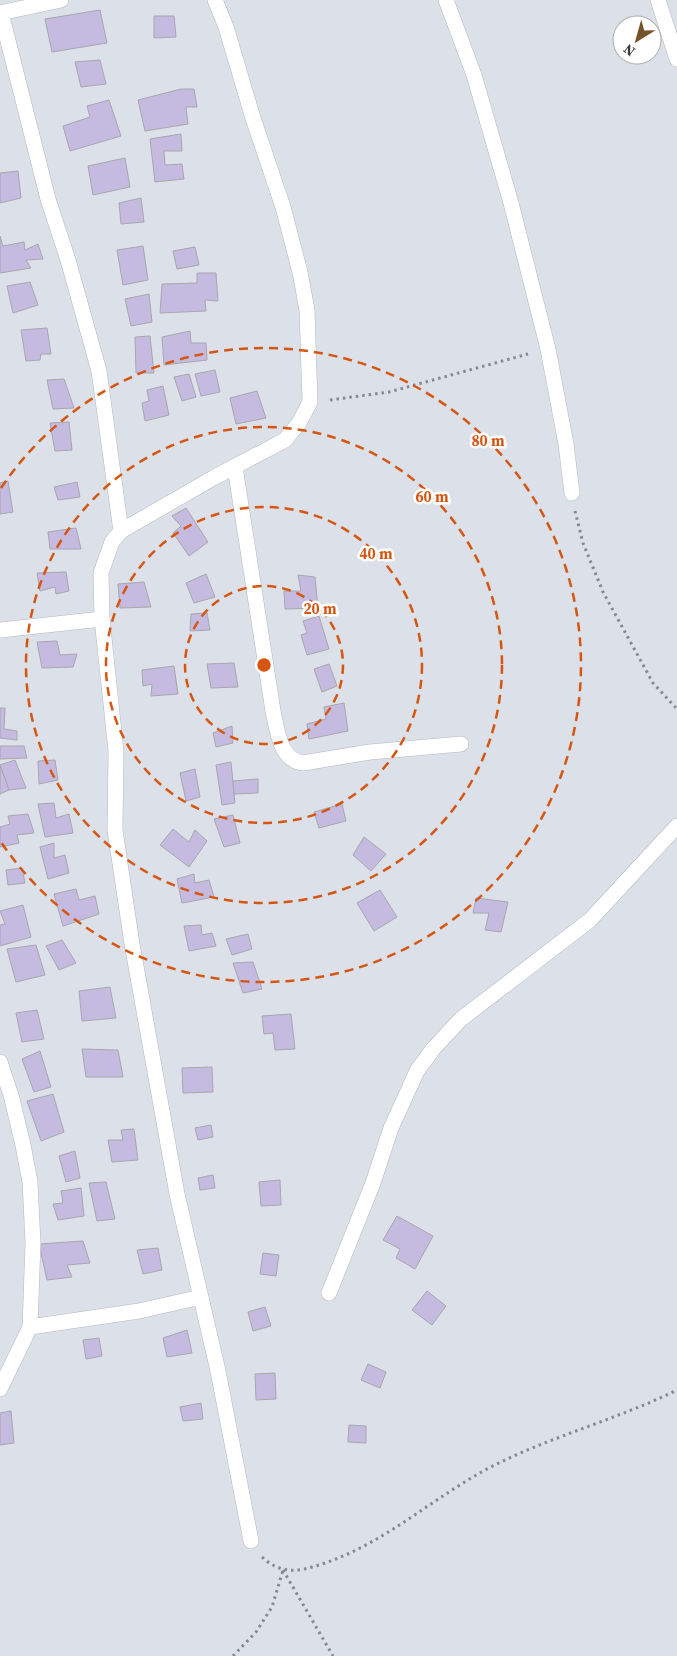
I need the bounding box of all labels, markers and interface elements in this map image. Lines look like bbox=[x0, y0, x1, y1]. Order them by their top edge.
north arrow bbox=[612, 15, 662, 65]
text: N bbox=[619, 39, 639, 61]
text: 80 m bbox=[471, 430, 505, 451]
text: 60 m bbox=[415, 486, 449, 507]
text: 40 m bbox=[359, 543, 393, 564]
text: 20 m bbox=[303, 598, 337, 619]
centre of rings bbox=[255, 656, 273, 674]

